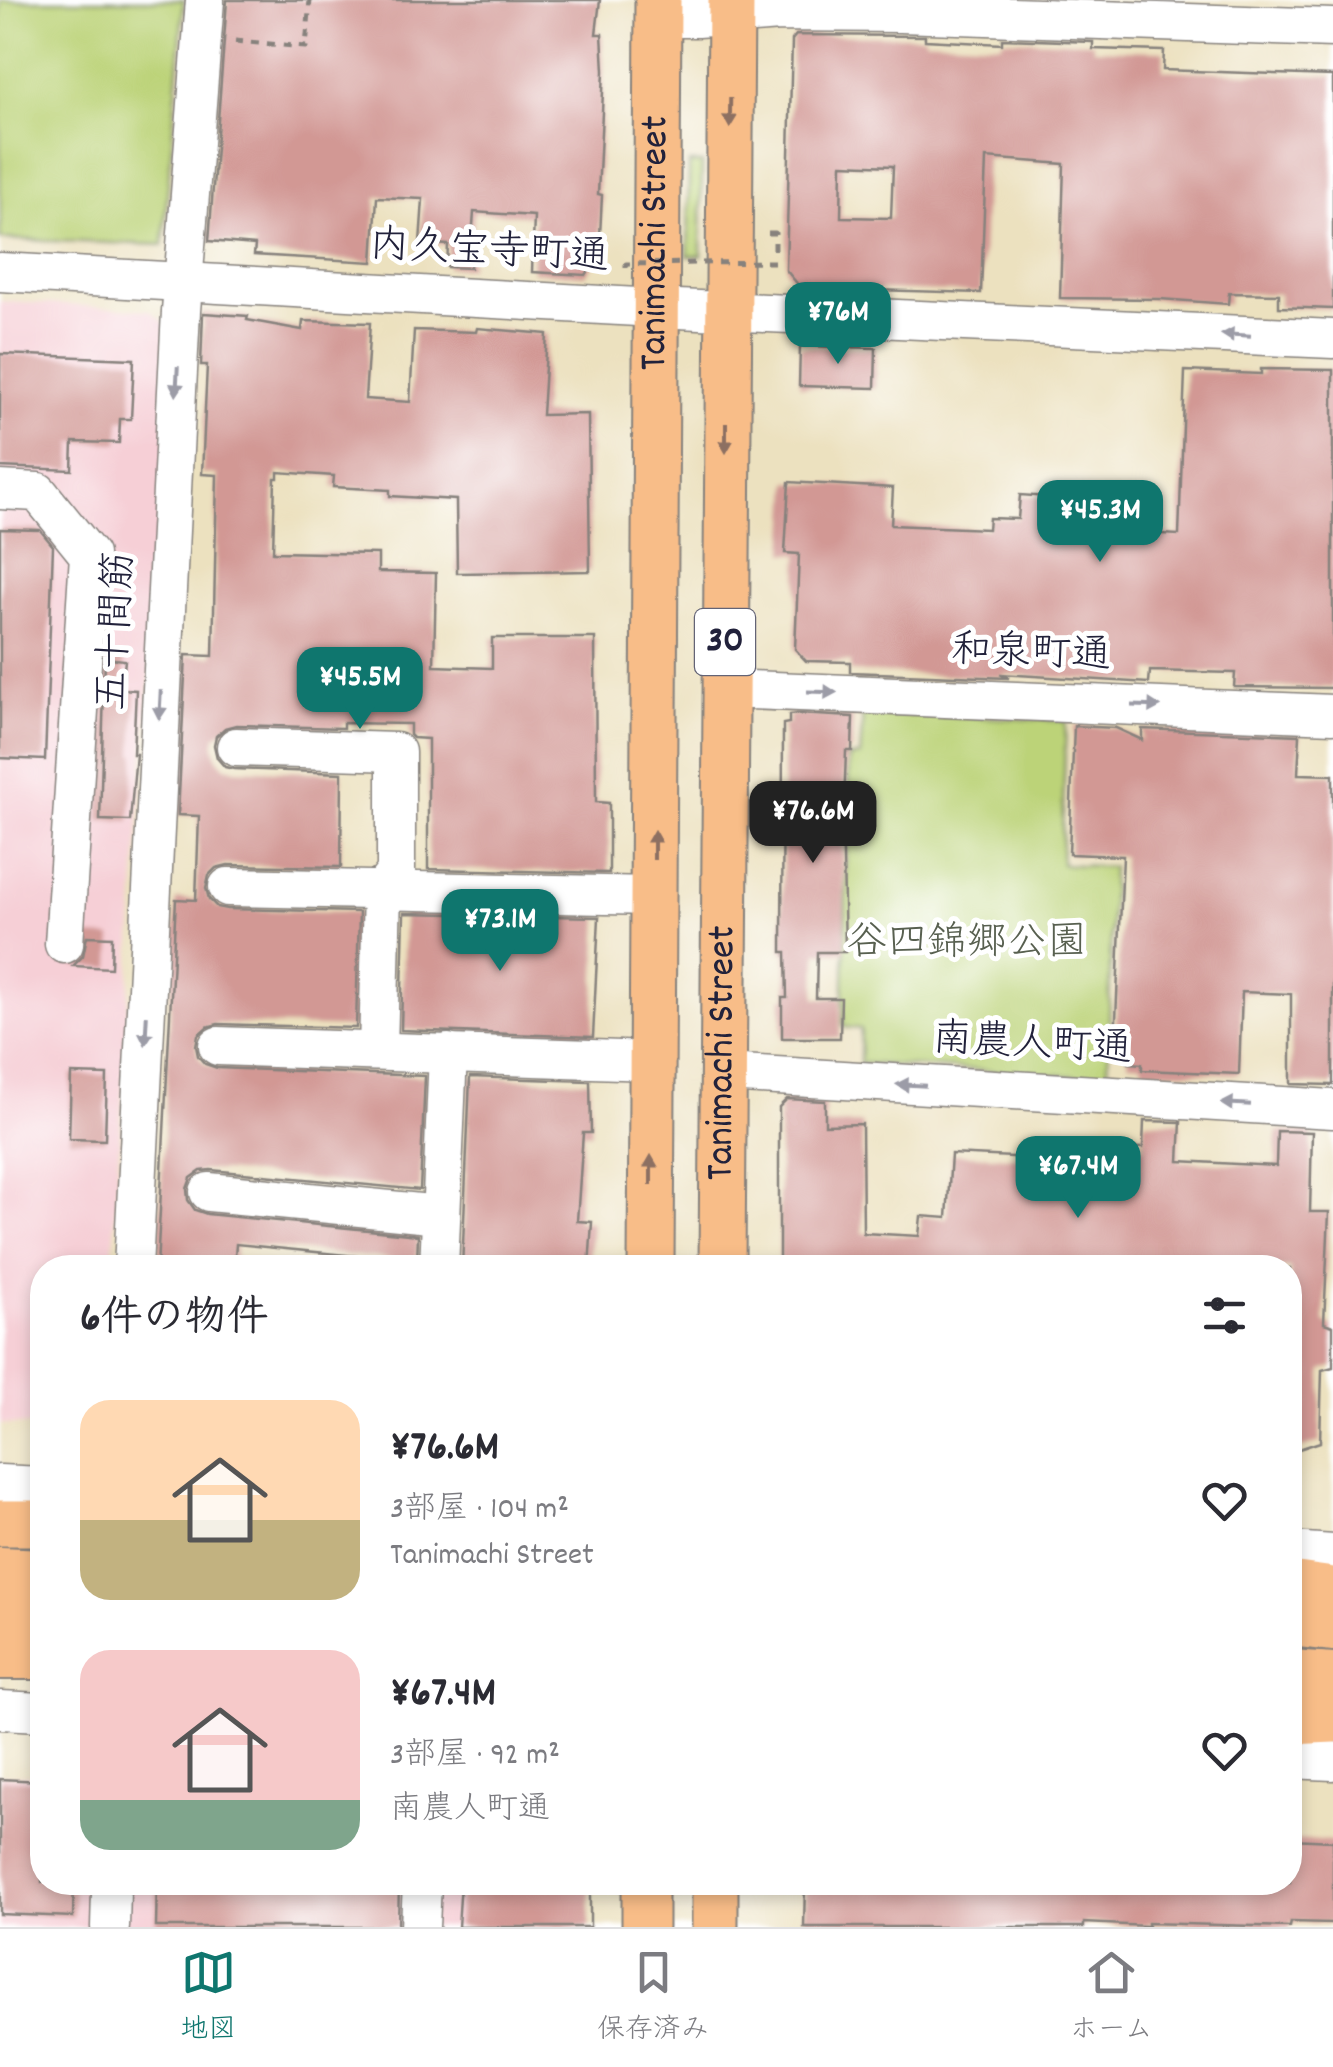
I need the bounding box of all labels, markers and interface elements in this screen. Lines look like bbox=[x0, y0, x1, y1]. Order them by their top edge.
one-way arrow bbox=[722, 98, 738, 130]
street label: Tanimachi Street bbox=[627, 115, 686, 371]
street label: 内久宝寺町通 bbox=[368, 219, 610, 289]
pin: ¥76M bbox=[779, 282, 897, 367]
text: ¥76M bbox=[807, 291, 869, 337]
one-way arrow bbox=[1219, 327, 1251, 343]
one-way arrow bbox=[169, 365, 185, 397]
one-way arrow bbox=[718, 423, 734, 455]
pin: ¥45.3M bbox=[1019, 480, 1181, 565]
text: ¥45.3M bbox=[1059, 489, 1141, 535]
street label: 五十間筋 bbox=[86, 550, 152, 712]
road number: 30 bbox=[695, 609, 755, 675]
street label: 和泉町通 bbox=[950, 625, 1112, 687]
pin: ¥45.5M bbox=[279, 647, 441, 732]
text: ¥45.5M bbox=[319, 656, 401, 702]
one-way arrow bbox=[806, 684, 838, 700]
one-way arrow bbox=[152, 690, 168, 722]
one-way arrow bbox=[1131, 698, 1163, 714]
pin: ¥76.6M bbox=[732, 781, 894, 866]
text: ¥76.6M bbox=[771, 790, 855, 836]
one-way arrow bbox=[646, 829, 662, 861]
pin: ¥73.1M bbox=[419, 889, 581, 974]
text: ¥73.1M bbox=[463, 898, 537, 944]
park label: 谷四錦郷公園 bbox=[847, 917, 1087, 974]
street label: Tanimachi Street bbox=[694, 925, 753, 1181]
street label: 南農人町通 bbox=[931, 1013, 1133, 1081]
one-way arrow bbox=[138, 1014, 154, 1046]
one-way arrow bbox=[895, 1077, 927, 1093]
one-way arrow bbox=[1219, 1096, 1251, 1112]
pin: ¥67.4M bbox=[997, 1136, 1159, 1221]
text: ¥67.4M bbox=[1038, 1145, 1118, 1191]
one-way arrow bbox=[643, 1154, 659, 1186]
icon: filters bbox=[1197, 1288, 1252, 1343]
text: 6件の物件 bbox=[80, 1291, 269, 1351]
text: ¥76.6M bbox=[390, 1420, 499, 1480]
icon: home bbox=[160, 1440, 280, 1560]
icon: heart bbox=[1197, 1473, 1252, 1528]
text: 3部屋 · 104 m² bbox=[390, 1488, 569, 1534]
text: Tanimachi Street bbox=[390, 1534, 594, 1580]
text: ¥67.4M bbox=[390, 1666, 496, 1726]
icon: home bbox=[160, 1690, 280, 1810]
icon: heart bbox=[1197, 1723, 1252, 1778]
text: 3部屋 · 92 m² bbox=[390, 1734, 560, 1780]
text: 南農人町通 bbox=[390, 1788, 550, 1834]
tab: 地図 bbox=[180, 1945, 236, 2052]
tab: 保存済み bbox=[597, 1945, 709, 2052]
tab: ホーム bbox=[1070, 1945, 1153, 2052]

